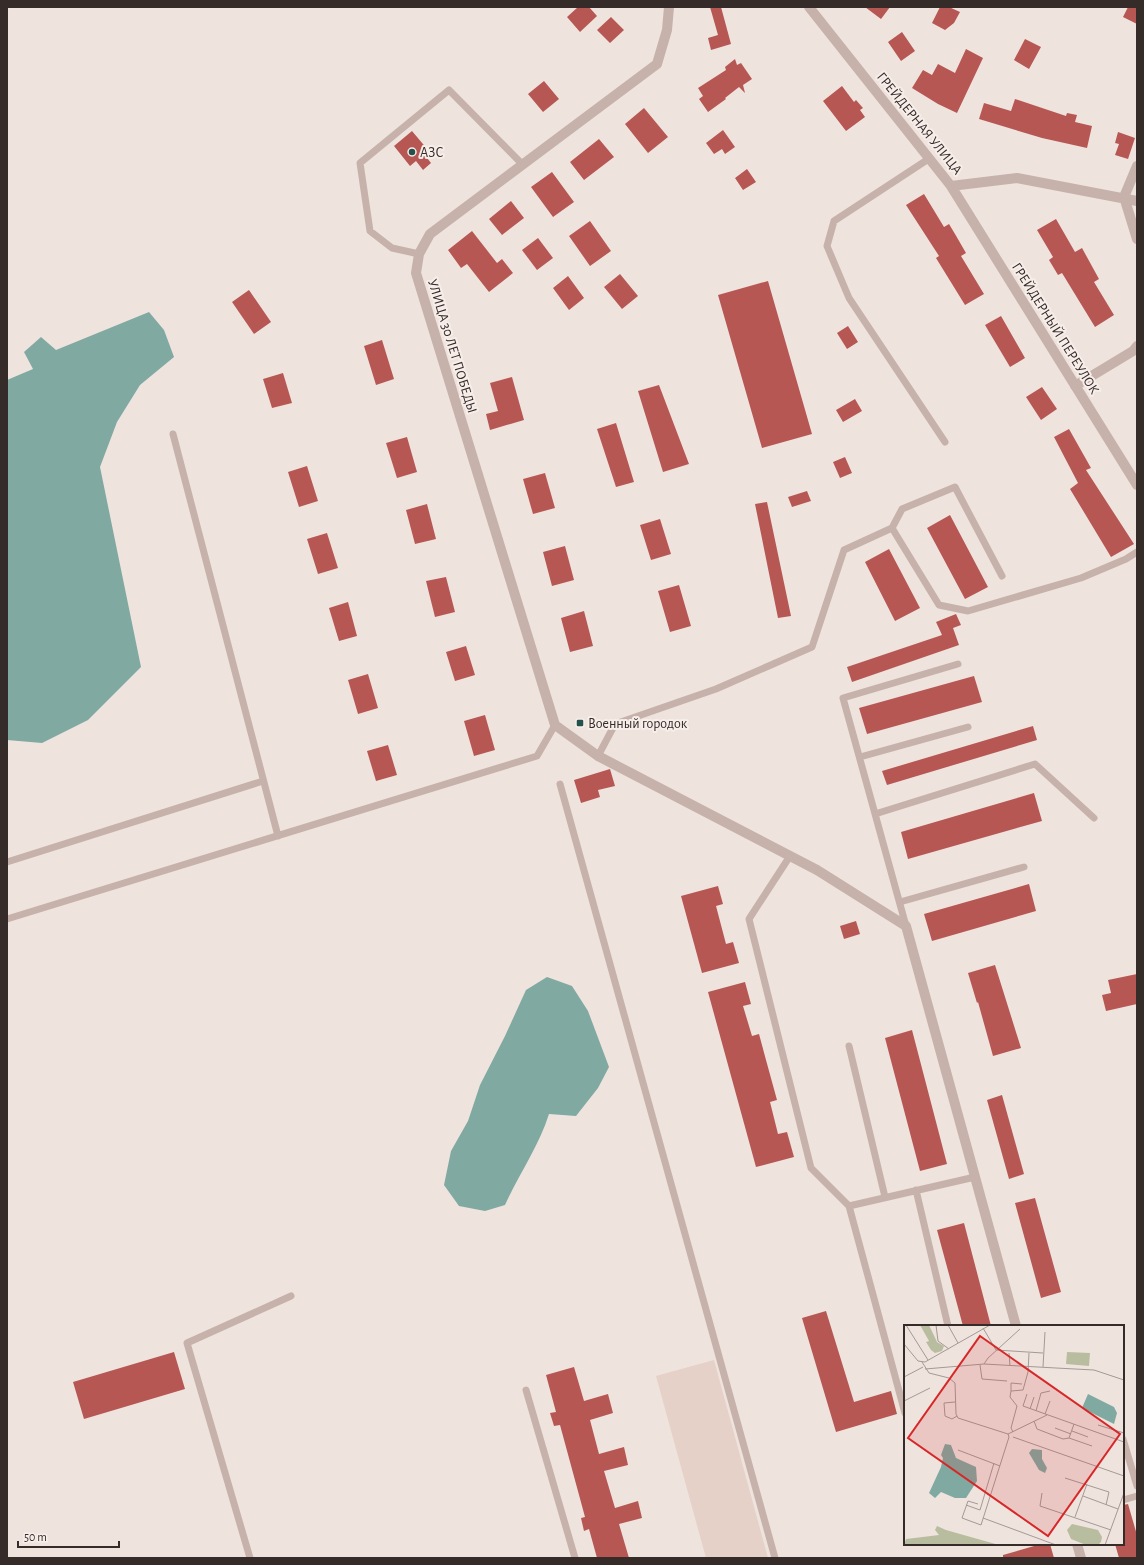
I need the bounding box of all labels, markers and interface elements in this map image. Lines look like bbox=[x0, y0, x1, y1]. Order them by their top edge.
street label: ГРЕЙДЕРНАЯ УЛИЦА bbox=[874, 69, 965, 177]
place label: АЗС bbox=[420, 146, 443, 160]
marker: АЗС bbox=[407, 147, 417, 157]
street label: ГРЕЙДЕРНЫЙ ПЕРЕУЛОК bbox=[1009, 260, 1102, 397]
street label: УЛИЦА 30 ЛЕТ ПОБЕДЫ bbox=[425, 278, 479, 415]
place label: Военный городок bbox=[588, 717, 688, 731]
marker: Военный городок bbox=[575, 718, 585, 728]
inset map bbox=[904, 1325, 1124, 1545]
scale bar bbox=[18, 1523, 119, 1549]
text: 50 m bbox=[24, 1531, 47, 1543]

